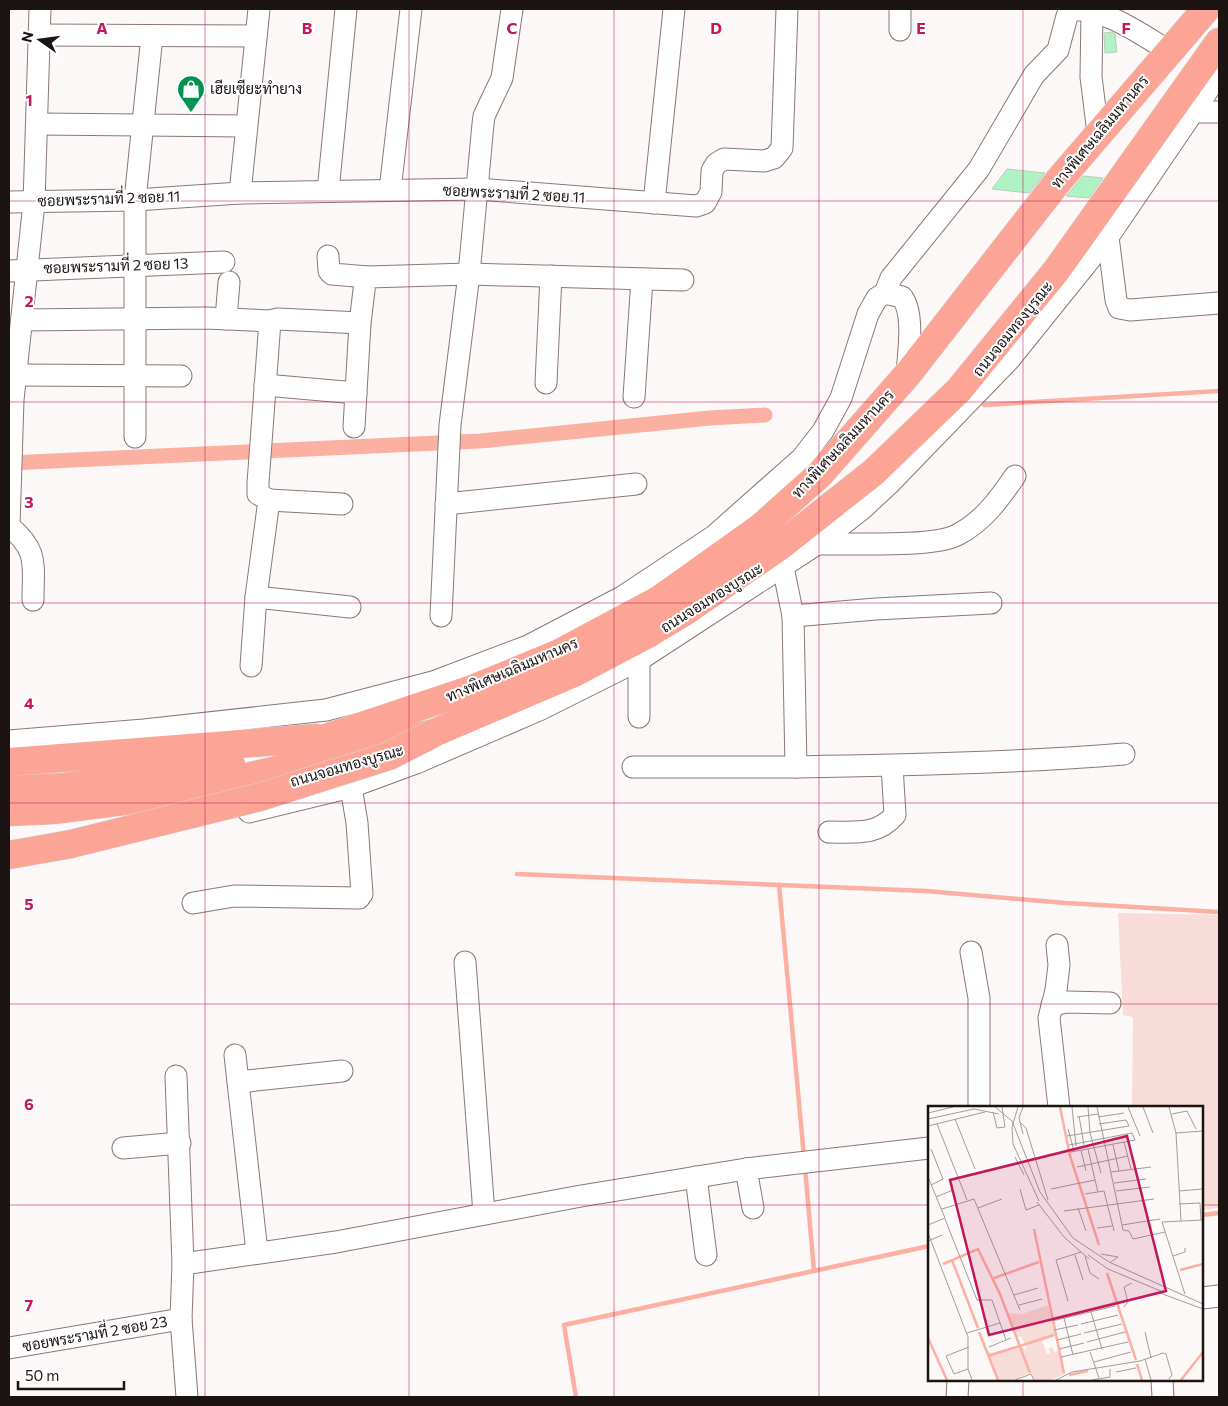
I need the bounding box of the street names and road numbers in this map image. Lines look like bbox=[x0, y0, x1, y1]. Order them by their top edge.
street label: ทางพิเศษเฉลิมมหานคร bbox=[1047, 71, 1152, 191]
street label: ซอยพระรามที่ 2 ซอย 11 bbox=[442, 175, 586, 206]
street label: ซอยพระรามที่ 2 ซอย 11 bbox=[37, 182, 181, 209]
street label: ซอยพระรามที่ 2 ซอย 13 bbox=[43, 248, 189, 277]
street label: ถนนจอมทองบูรณะ bbox=[968, 277, 1058, 381]
street label: ทางพิเศษเฉลิมมหานคร bbox=[787, 385, 897, 501]
street label: ถนนจอมทองบูรณะ bbox=[657, 559, 767, 637]
street label: ทางพิเศษเฉลิมมหานคร bbox=[443, 633, 580, 705]
street label: ถนนจอมทองบูรณะ bbox=[288, 740, 406, 792]
street label: ซอยพระรามที่ 2 ซอย 23 bbox=[20, 1306, 169, 1355]

